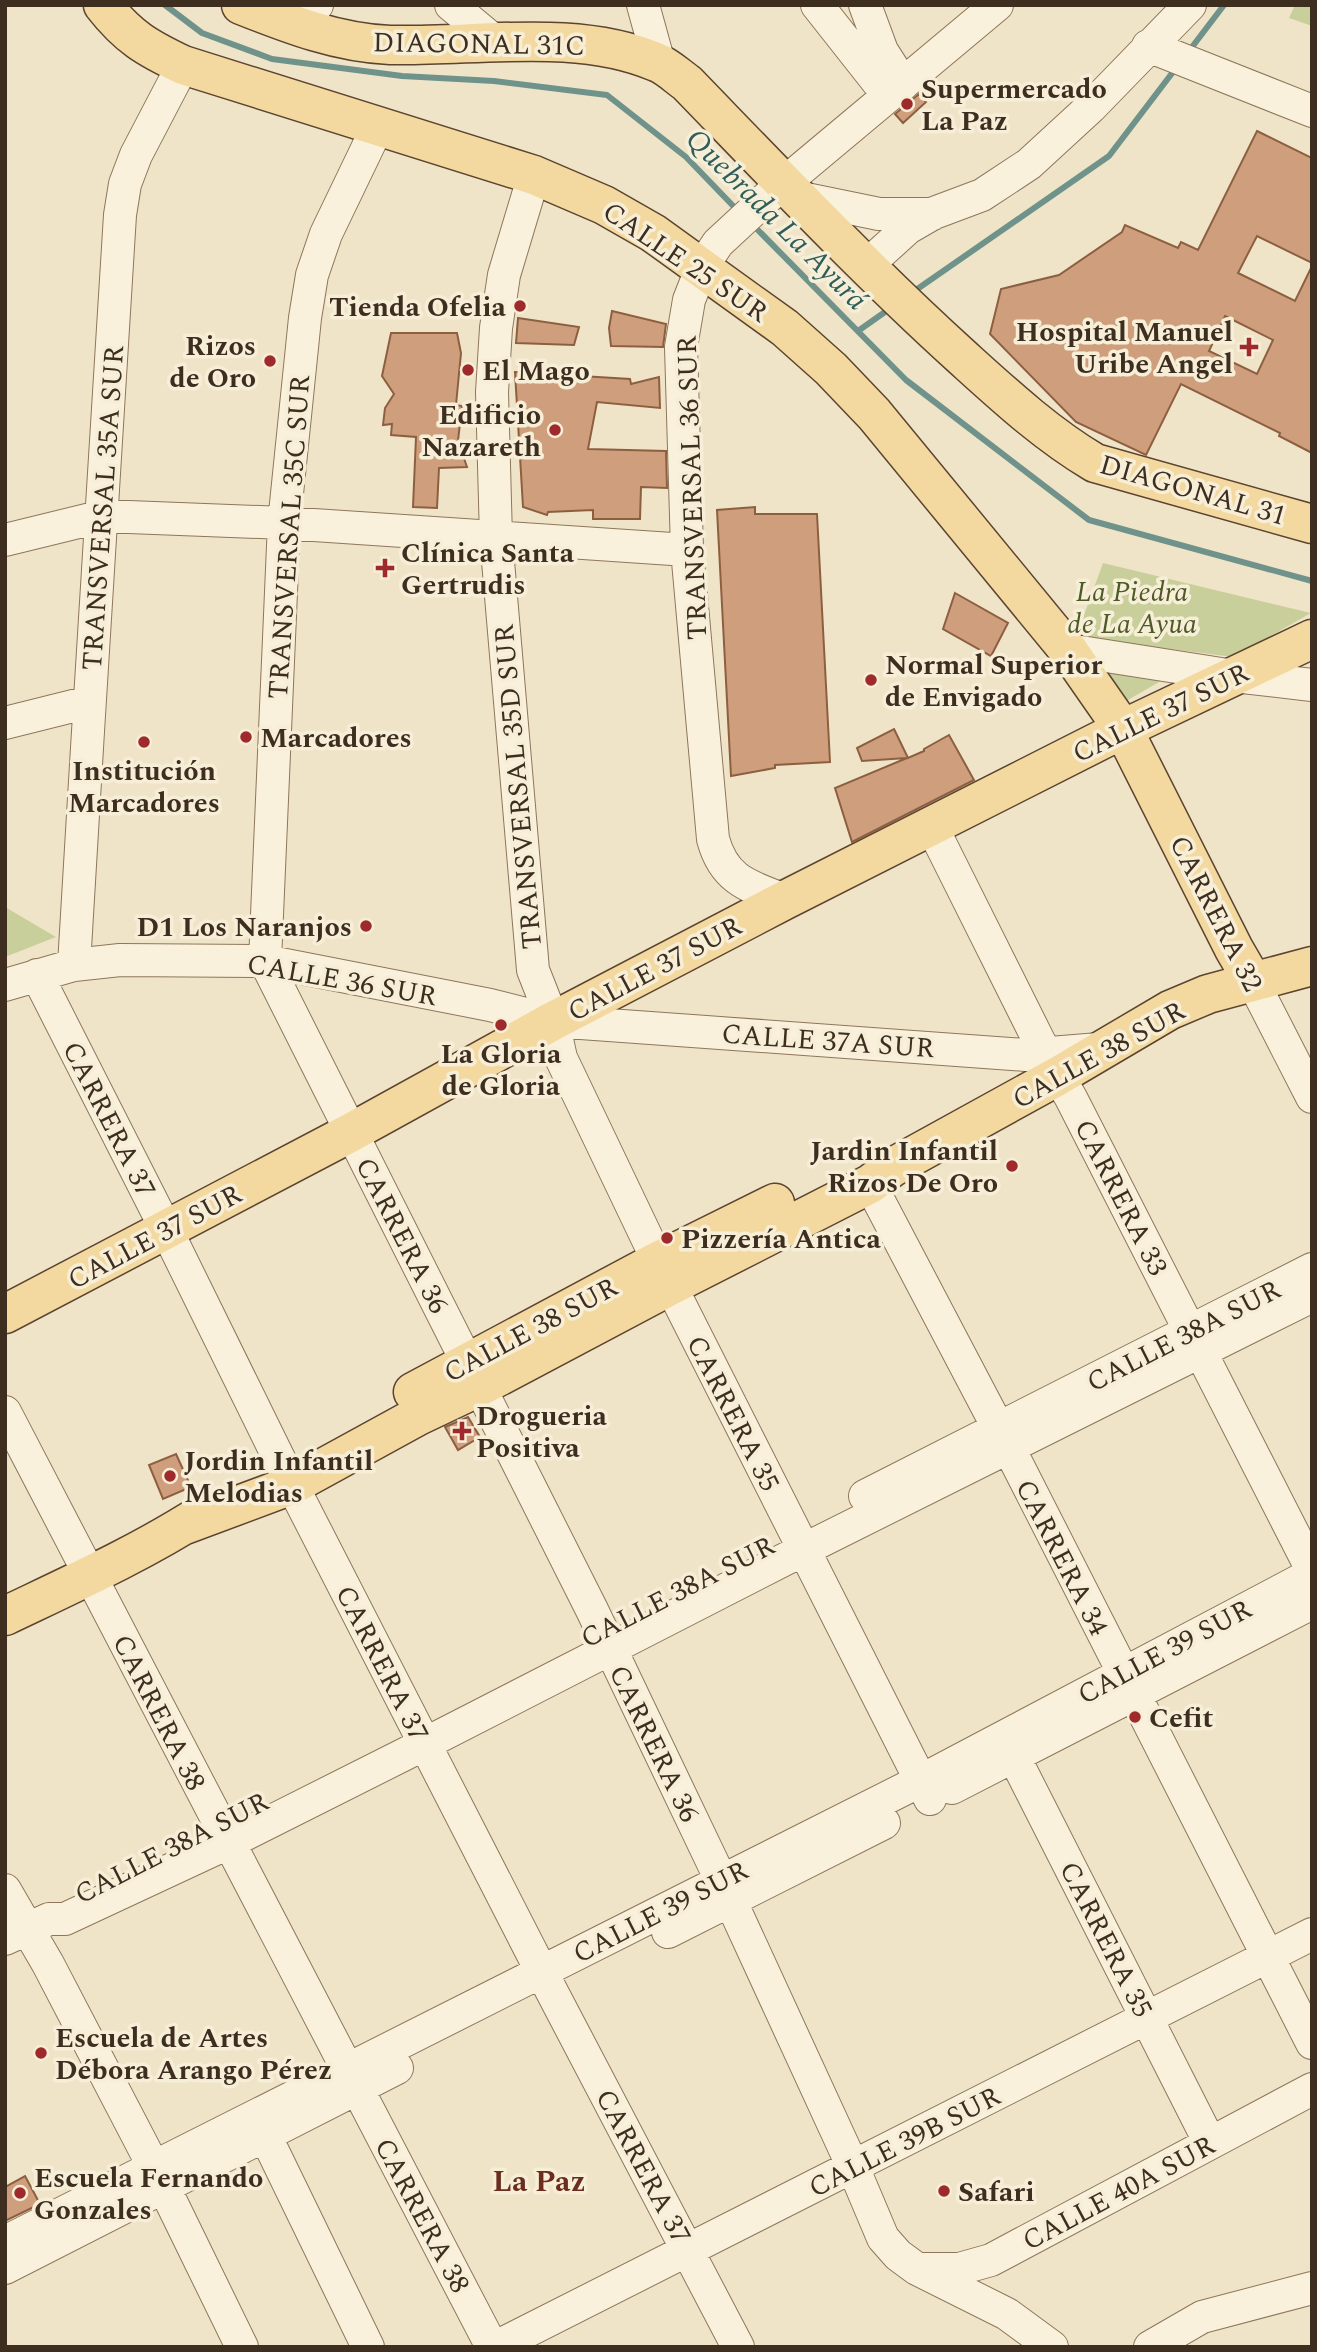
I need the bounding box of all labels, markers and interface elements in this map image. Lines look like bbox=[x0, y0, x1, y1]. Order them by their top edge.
street label: DIAGONAL 31C bbox=[372, 21, 586, 68]
place label: Supermercado La Paz bbox=[921, 68, 1107, 143]
marker: Supermercado La Paz bbox=[899, 96, 915, 112]
water label: Quebrada La Ayurá bbox=[674, 118, 879, 322]
street label: CALLE 25 SUR bbox=[594, 191, 777, 334]
place label: Tienda Ofelia bbox=[329, 286, 507, 329]
marker: Tienda Ofelia bbox=[512, 298, 528, 314]
place label: Hospital Manuel Uribe Angel bbox=[1016, 311, 1233, 386]
place label: Rizos de Oro bbox=[169, 325, 256, 400]
street label: TRANSVERSAL 36 SUR bbox=[666, 335, 719, 641]
marker: Hospital Manuel Uribe Angel bbox=[1239, 337, 1259, 357]
street label: TRANSVERSAL 35A SUR bbox=[71, 344, 136, 672]
place label: El Mago bbox=[482, 350, 590, 393]
marker: Rizos de Oro bbox=[262, 353, 278, 369]
marker: El Mago bbox=[460, 362, 476, 378]
street label: TRANSVERSAL 35C SUR bbox=[257, 373, 322, 701]
place label: Edificio Nazareth bbox=[422, 394, 541, 469]
marker: Edificio Nazareth bbox=[547, 422, 563, 438]
street label: DIAGONAL 31 bbox=[1094, 443, 1291, 538]
place label: Clínica Santa Gertrudis bbox=[401, 532, 575, 607]
marker: Clínica Santa Gertrudis bbox=[375, 558, 395, 578]
park label: La Piedra de La Ayua bbox=[1067, 571, 1197, 646]
street label: TRANSVERSAL 35D SUR bbox=[483, 622, 554, 951]
place label: Normal Superior de Envigado bbox=[885, 644, 1102, 719]
street label: CALLE 37 SUR bbox=[1065, 652, 1257, 775]
marker: Normal Superior de Envigado bbox=[863, 672, 879, 688]
place label: Marcadores bbox=[260, 717, 412, 760]
marker: Marcadores bbox=[238, 729, 254, 745]
marker: Institución Marcadores bbox=[136, 734, 152, 750]
place label: Institución Marcadores bbox=[68, 750, 220, 825]
street label: CARRERA 32 bbox=[1158, 828, 1274, 999]
street label: CALLE 37 SUR bbox=[560, 905, 750, 1033]
place label: D1 Los Naranjos bbox=[136, 906, 352, 949]
marker: D1 Los Naranjos bbox=[358, 918, 374, 934]
street label: CALLE 36 SUR bbox=[244, 943, 440, 1018]
street label: CALLE 38 SUR bbox=[1004, 990, 1193, 1121]
street label: CALLE 37A SUR bbox=[720, 1013, 936, 1070]
marker: La Gloria de Gloria bbox=[493, 1017, 509, 1033]
place label: La Gloria de Gloria bbox=[441, 1033, 562, 1108]
street label: CARRERA 37 bbox=[51, 1034, 167, 1205]
street label: CARRERA 33 bbox=[1063, 1112, 1179, 1283]
place label: Jardin Infantil Rizos De Oro bbox=[810, 1130, 998, 1205]
street label: CARRERA 36 bbox=[344, 1150, 460, 1321]
marker: Jardin Infantil Rizos De Oro bbox=[1004, 1158, 1020, 1174]
street label: CALLE 37 SUR bbox=[60, 1173, 250, 1301]
place label: Pizzería Antica bbox=[681, 1218, 882, 1261]
marker: Pizzería Antica bbox=[659, 1230, 675, 1246]
street label: CALLE 38 SUR bbox=[436, 1266, 626, 1394]
street label: CALLE 38A SUR bbox=[1079, 1269, 1289, 1404]
street label: CARRERA 35 bbox=[675, 1328, 791, 1499]
place label: Drogueria Positiva bbox=[476, 1395, 607, 1470]
marker: Drogueria Positiva bbox=[454, 1423, 470, 1439]
place label: Jordin Infantil Melodias bbox=[184, 1440, 373, 1515]
marker: Jordin Infantil Melodias bbox=[162, 1468, 178, 1484]
street label: CARRERA 34 bbox=[1004, 1472, 1120, 1643]
street label: CALLE 38A SUR bbox=[573, 1525, 783, 1660]
street label: CARRERA 37 bbox=[324, 1578, 440, 1749]
street label: CALLE 39 SUR bbox=[1070, 1588, 1260, 1716]
street label: CARRERA 38 bbox=[101, 1627, 217, 1798]
street label: CARRERA 36 bbox=[597, 1658, 710, 1830]
place label: Cefit bbox=[1149, 1697, 1214, 1740]
marker: Cefit bbox=[1127, 1709, 1143, 1725]
street label: CALLE 38A SUR bbox=[67, 1781, 277, 1916]
street label: CALLE 39 SUR bbox=[565, 1849, 756, 1975]
street label: CARRERA 35 bbox=[1048, 1854, 1164, 2025]
place label: Escuela de Artes Débora Arango Pérez bbox=[55, 2017, 332, 2092]
marker: Escuela de Artes Débora Arango Pérez bbox=[33, 2045, 49, 2061]
street label: CALLE 39B SUR bbox=[801, 2075, 1009, 2209]
street label: CARRERA 37 bbox=[584, 2081, 702, 2252]
street label: CALLE 40A SUR bbox=[1015, 2124, 1223, 2262]
street label: CARRERA 38 bbox=[363, 2130, 481, 2301]
place label: Escuela Fernando Gonzales bbox=[34, 2157, 263, 2232]
district label: La Paz bbox=[493, 2159, 585, 2205]
place label: Safari bbox=[958, 2171, 1035, 2214]
marker: Safari bbox=[936, 2183, 952, 2199]
marker: Escuela Fernando Gonzales bbox=[12, 2185, 28, 2201]

